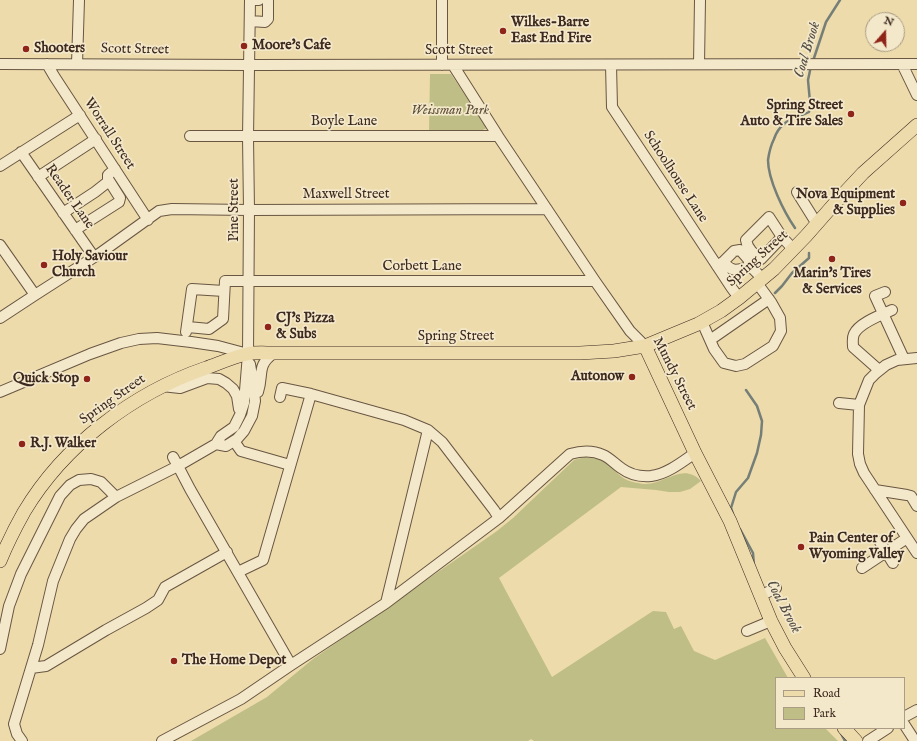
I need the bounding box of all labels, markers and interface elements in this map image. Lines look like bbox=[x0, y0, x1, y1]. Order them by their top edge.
north arrow bbox=[865, 12, 905, 52]
text: N bbox=[882, 13, 896, 30]
place label: Wilkes-Barre East End Fire bbox=[511, 15, 591, 48]
water label: Coal Brook bbox=[791, 20, 825, 80]
marker: Wilkes-Barre East End Fire bbox=[498, 26, 508, 36]
place label: Moore's Cafe bbox=[252, 38, 331, 54]
place label: Shooters bbox=[34, 41, 85, 57]
street label: Scott Street bbox=[101, 41, 169, 59]
marker: Moore's Cafe bbox=[239, 41, 249, 51]
street label: Scott Street bbox=[425, 43, 493, 59]
marker: Shooters bbox=[21, 44, 31, 54]
street label: Worrall Street bbox=[80, 95, 138, 173]
place label: Spring Street Auto & Tire Sales bbox=[740, 98, 843, 130]
park label: Weissman Park bbox=[411, 103, 489, 119]
marker: Spring Street Auto & Tire Sales bbox=[846, 109, 856, 119]
street label: Boyle Lane bbox=[311, 114, 377, 130]
street label: Schoolhouse Lane bbox=[639, 128, 711, 226]
street label: Reader Lane bbox=[41, 161, 97, 233]
street label: Pine Street bbox=[227, 178, 243, 242]
street label: Maxwell Street bbox=[302, 187, 390, 203]
place label: Nova Equipment & Supplies bbox=[796, 187, 895, 220]
marker: Nova Equipment & Supplies bbox=[898, 198, 908, 208]
street label: Spring Street bbox=[724, 227, 792, 291]
place label: Holy Saviour Church bbox=[52, 249, 128, 282]
marker: Marin's Tires & Services bbox=[827, 254, 837, 264]
street label: Corbett Lane bbox=[382, 259, 462, 275]
marker: Holy Saviour Church bbox=[39, 260, 49, 270]
place label: Marin's Tires & Services bbox=[793, 266, 871, 298]
place label: CJ's Pizza & Subs bbox=[276, 311, 334, 344]
marker: CJ's Pizza & Subs bbox=[263, 322, 273, 332]
street label: Spring Street bbox=[418, 329, 494, 345]
street label: Mundy Street bbox=[648, 335, 700, 413]
place label: Autonow bbox=[571, 369, 624, 385]
place label: Quick Stop bbox=[13, 371, 79, 387]
street label: Spring Street bbox=[77, 371, 149, 429]
marker: Autonow bbox=[627, 372, 637, 382]
marker: Quick Stop bbox=[82, 374, 92, 384]
place label: R.J. Walker bbox=[30, 436, 96, 452]
marker: R.J. Walker bbox=[17, 439, 27, 449]
place label: Pain Center of Wyoming Valley bbox=[809, 531, 904, 564]
marker: Pain Center of Wyoming Valley bbox=[796, 542, 806, 552]
water label: Coal Brook bbox=[762, 577, 804, 637]
place label: The Home Depot bbox=[182, 653, 286, 669]
marker: The Home Depot bbox=[169, 656, 179, 666]
legend bbox=[775, 677, 905, 729]
text: Road bbox=[813, 686, 840, 701]
text: Park bbox=[813, 706, 836, 721]

